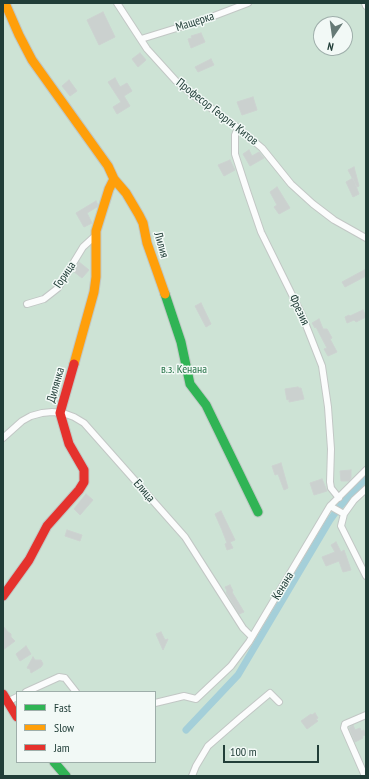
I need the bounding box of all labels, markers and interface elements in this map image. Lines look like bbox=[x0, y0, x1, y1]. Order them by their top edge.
street label: Мащерка bbox=[174, 9, 216, 35]
north arrow bbox=[313, 16, 353, 56]
text: N bbox=[326, 39, 335, 54]
street label: Професор Георги Китов bbox=[173, 76, 261, 148]
street label: Лилия bbox=[150, 230, 172, 260]
street label: Горица bbox=[51, 259, 79, 291]
street label: Фрезия bbox=[286, 293, 312, 327]
park label: в.з. Кенана bbox=[161, 363, 207, 377]
street label: Дилянка bbox=[44, 366, 68, 404]
street label: Елица bbox=[130, 477, 158, 505]
street label: Кенана bbox=[269, 569, 297, 603]
legend bbox=[16, 691, 156, 763]
text: Fast bbox=[54, 700, 71, 715]
text: Slow bbox=[54, 720, 74, 735]
scale bar bbox=[225, 737, 321, 763]
text: Jam bbox=[54, 740, 70, 755]
text: 100 m bbox=[230, 744, 257, 759]

